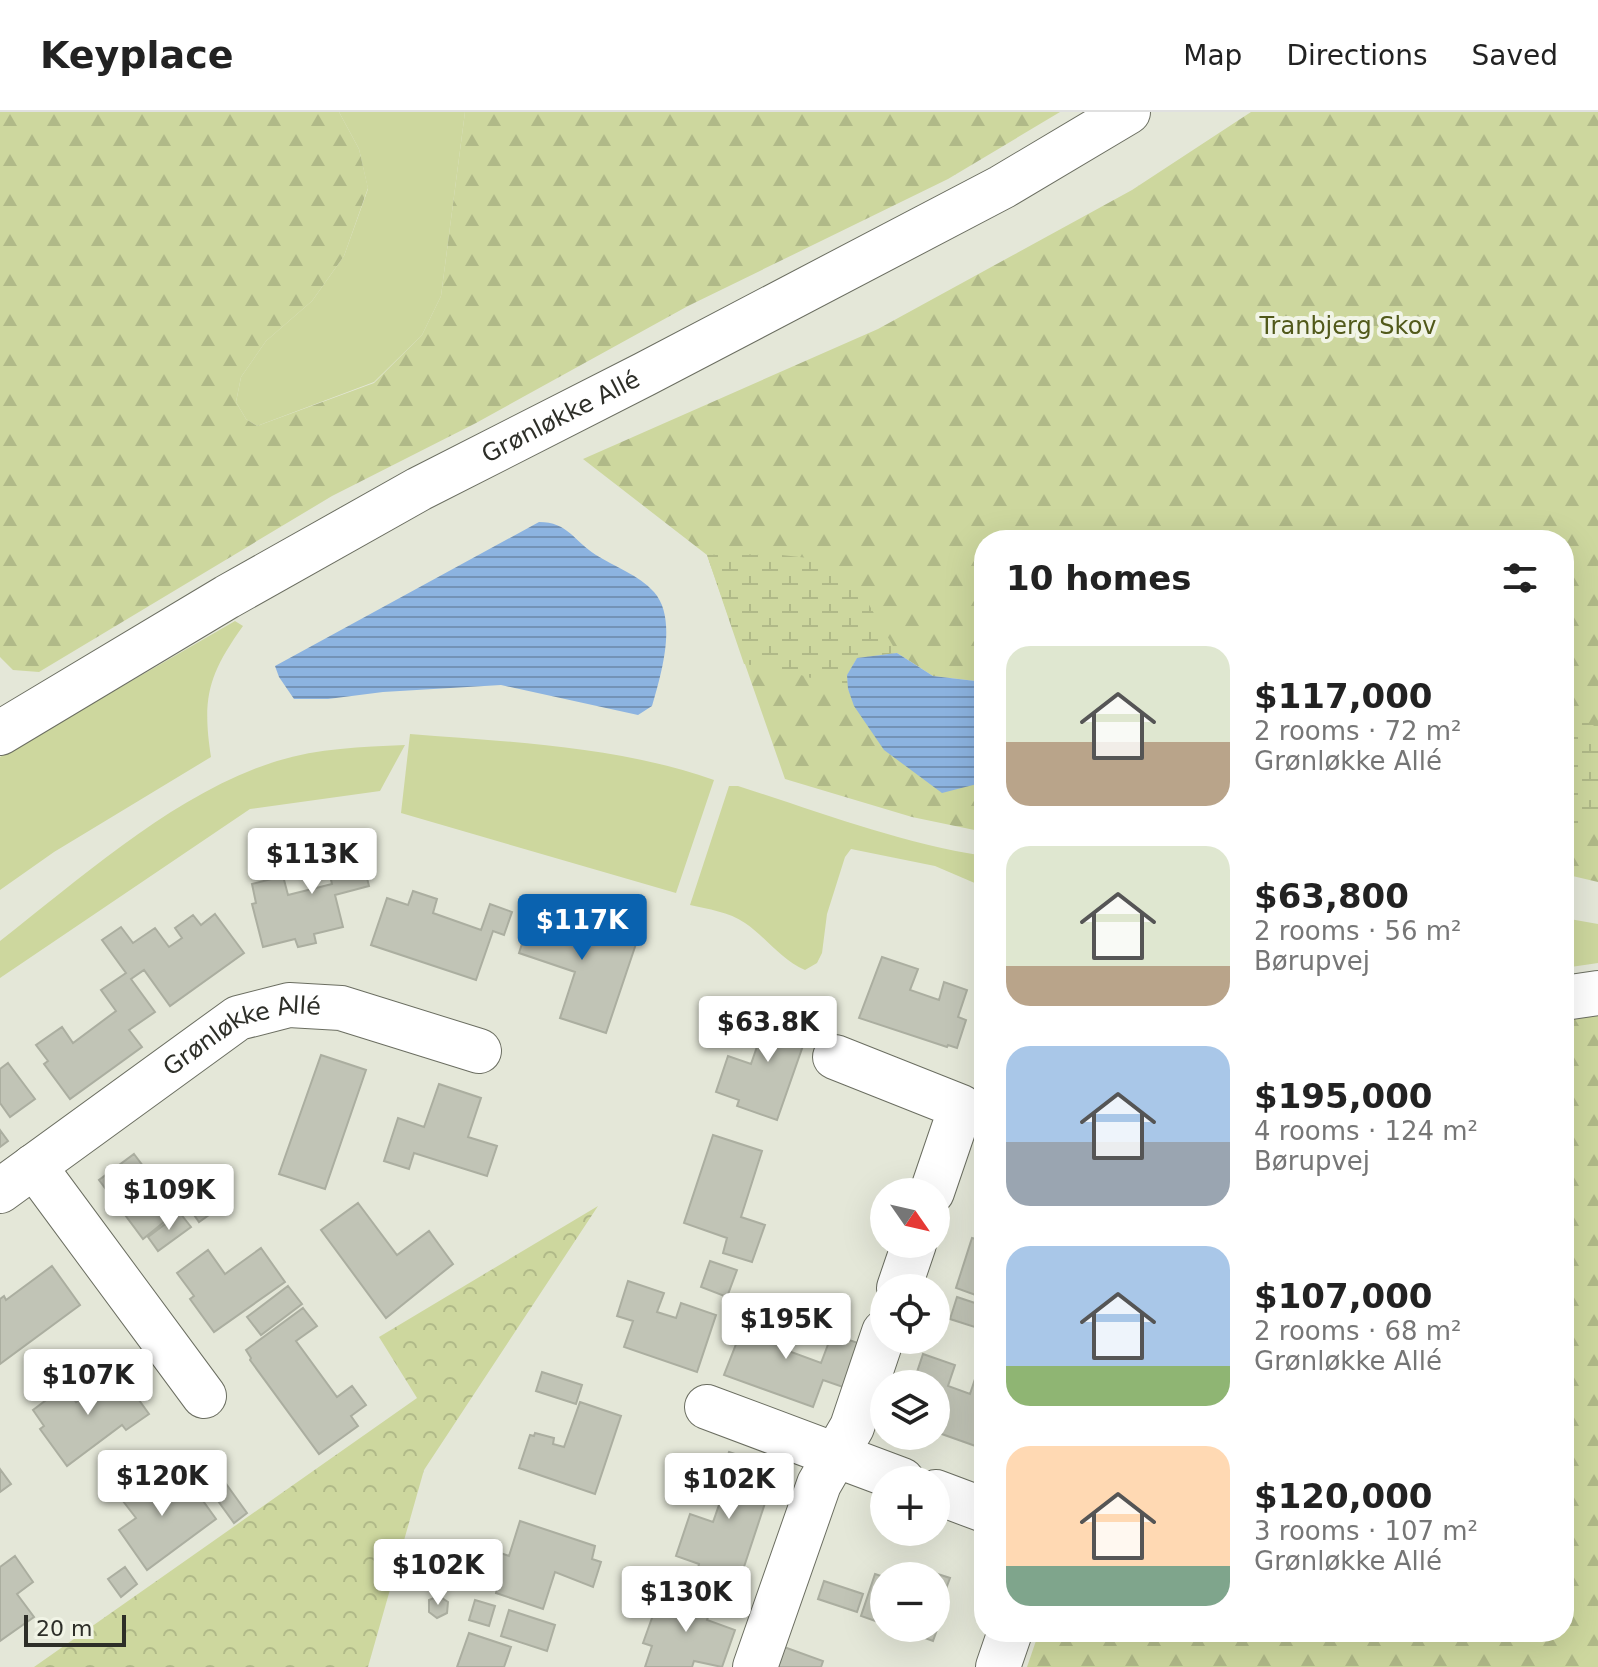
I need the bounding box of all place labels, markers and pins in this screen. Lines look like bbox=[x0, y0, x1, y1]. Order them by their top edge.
pin: $113K bbox=[256, 828, 368, 896]
pin: $117K bbox=[526, 894, 638, 962]
pin: $63.8K bbox=[703, 996, 833, 1064]
pin: $109K bbox=[113, 1164, 225, 1232]
pin: $195K bbox=[730, 1293, 842, 1361]
pin: $107K bbox=[32, 1349, 144, 1417]
pin: $120K bbox=[106, 1450, 218, 1518]
pin: $102K bbox=[673, 1453, 785, 1521]
pin: $102K bbox=[382, 1539, 494, 1607]
pin: $130K bbox=[630, 1566, 742, 1634]

